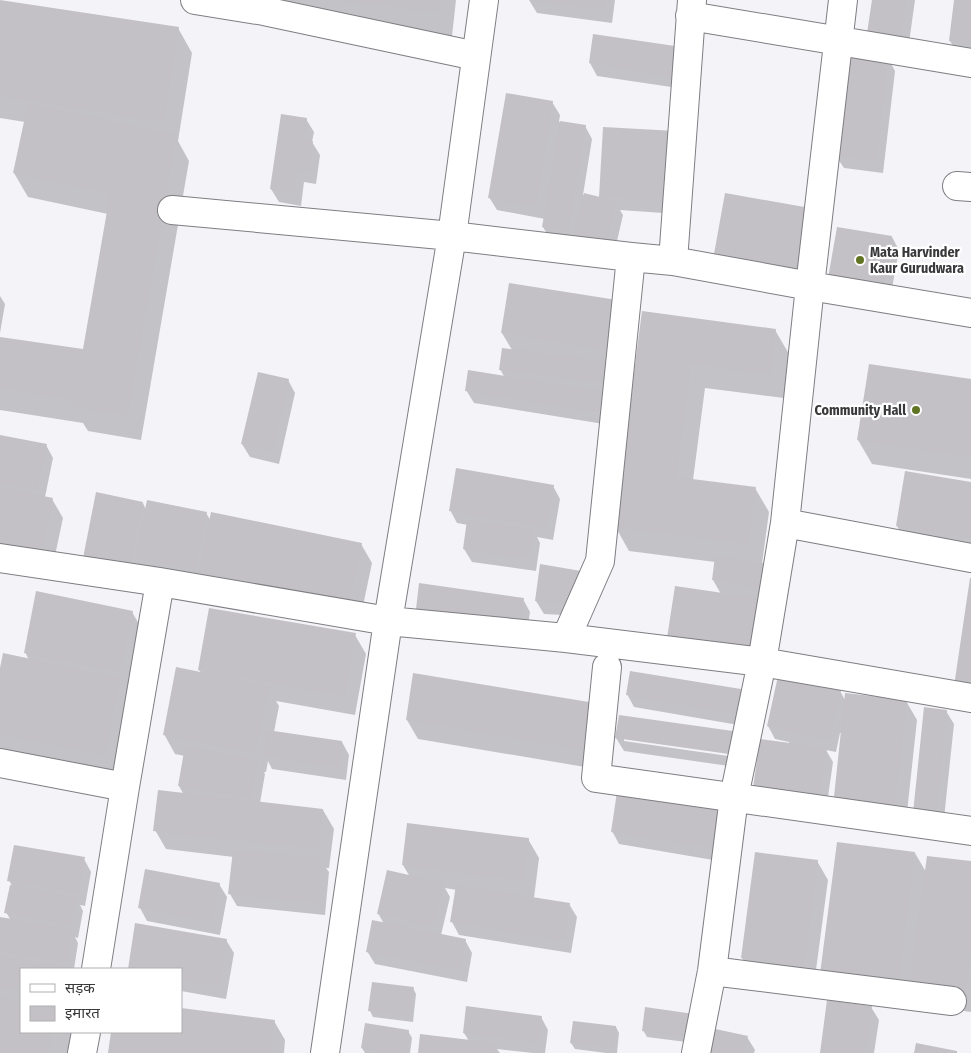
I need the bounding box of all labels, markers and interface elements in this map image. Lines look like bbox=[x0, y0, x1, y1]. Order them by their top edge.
place label: Mata Harvinder Kaur Gurudwara bbox=[870, 244, 964, 277]
marker: Mata Harvinder Kaur Gurudwara bbox=[854, 254, 866, 266]
place label: Community Hall bbox=[815, 402, 906, 419]
marker: Community Hall bbox=[910, 404, 922, 416]
legend bbox=[20, 968, 182, 1033]
text: सड़क bbox=[65, 979, 95, 997]
text: इमारत bbox=[65, 1004, 100, 1022]

